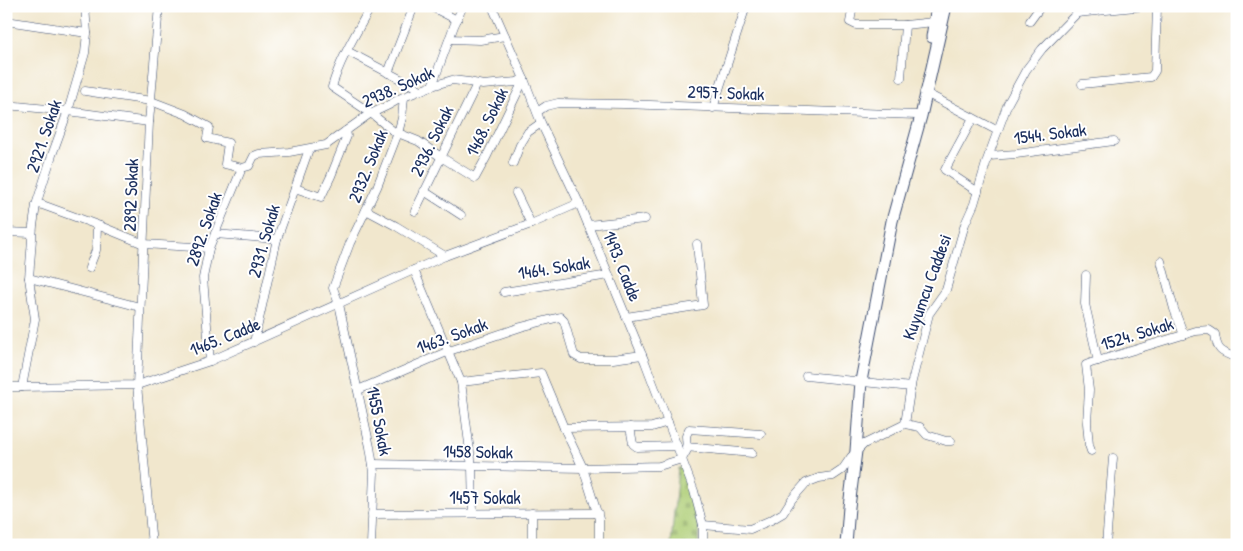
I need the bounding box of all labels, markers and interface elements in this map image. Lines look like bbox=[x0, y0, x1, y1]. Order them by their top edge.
street label: 2938. Sokak bbox=[358, 59, 438, 114]
street label: 2957. Sokak bbox=[687, 79, 765, 106]
street label: 1468. Sokak bbox=[459, 83, 514, 160]
street label: 2921. Sokak bbox=[19, 96, 68, 176]
street label: 2936. Sokak bbox=[404, 101, 460, 180]
street label: 1544. Sokak bbox=[1012, 117, 1088, 150]
street label: 2932. Sokak bbox=[342, 125, 394, 206]
street label: 2892 Sokak bbox=[117, 158, 144, 232]
street label: 2892. Sokak bbox=[179, 188, 228, 269]
street label: 2931. Sokak bbox=[241, 201, 286, 280]
street label: 1493. Cadde bbox=[597, 227, 648, 305]
street label: Kuyumcu Caddesi bbox=[896, 230, 957, 343]
street label: 1464. Sokak bbox=[516, 249, 592, 286]
street label: 1524. Sokak bbox=[1097, 310, 1177, 356]
street label: 1465. Cadde bbox=[186, 311, 264, 362]
street label: 1463. Sokak bbox=[413, 311, 491, 360]
street label: 1455 Sokak bbox=[361, 384, 399, 458]
street label: 1458 Sokak bbox=[443, 438, 514, 465]
street label: 1457 Sokak bbox=[449, 485, 521, 510]

